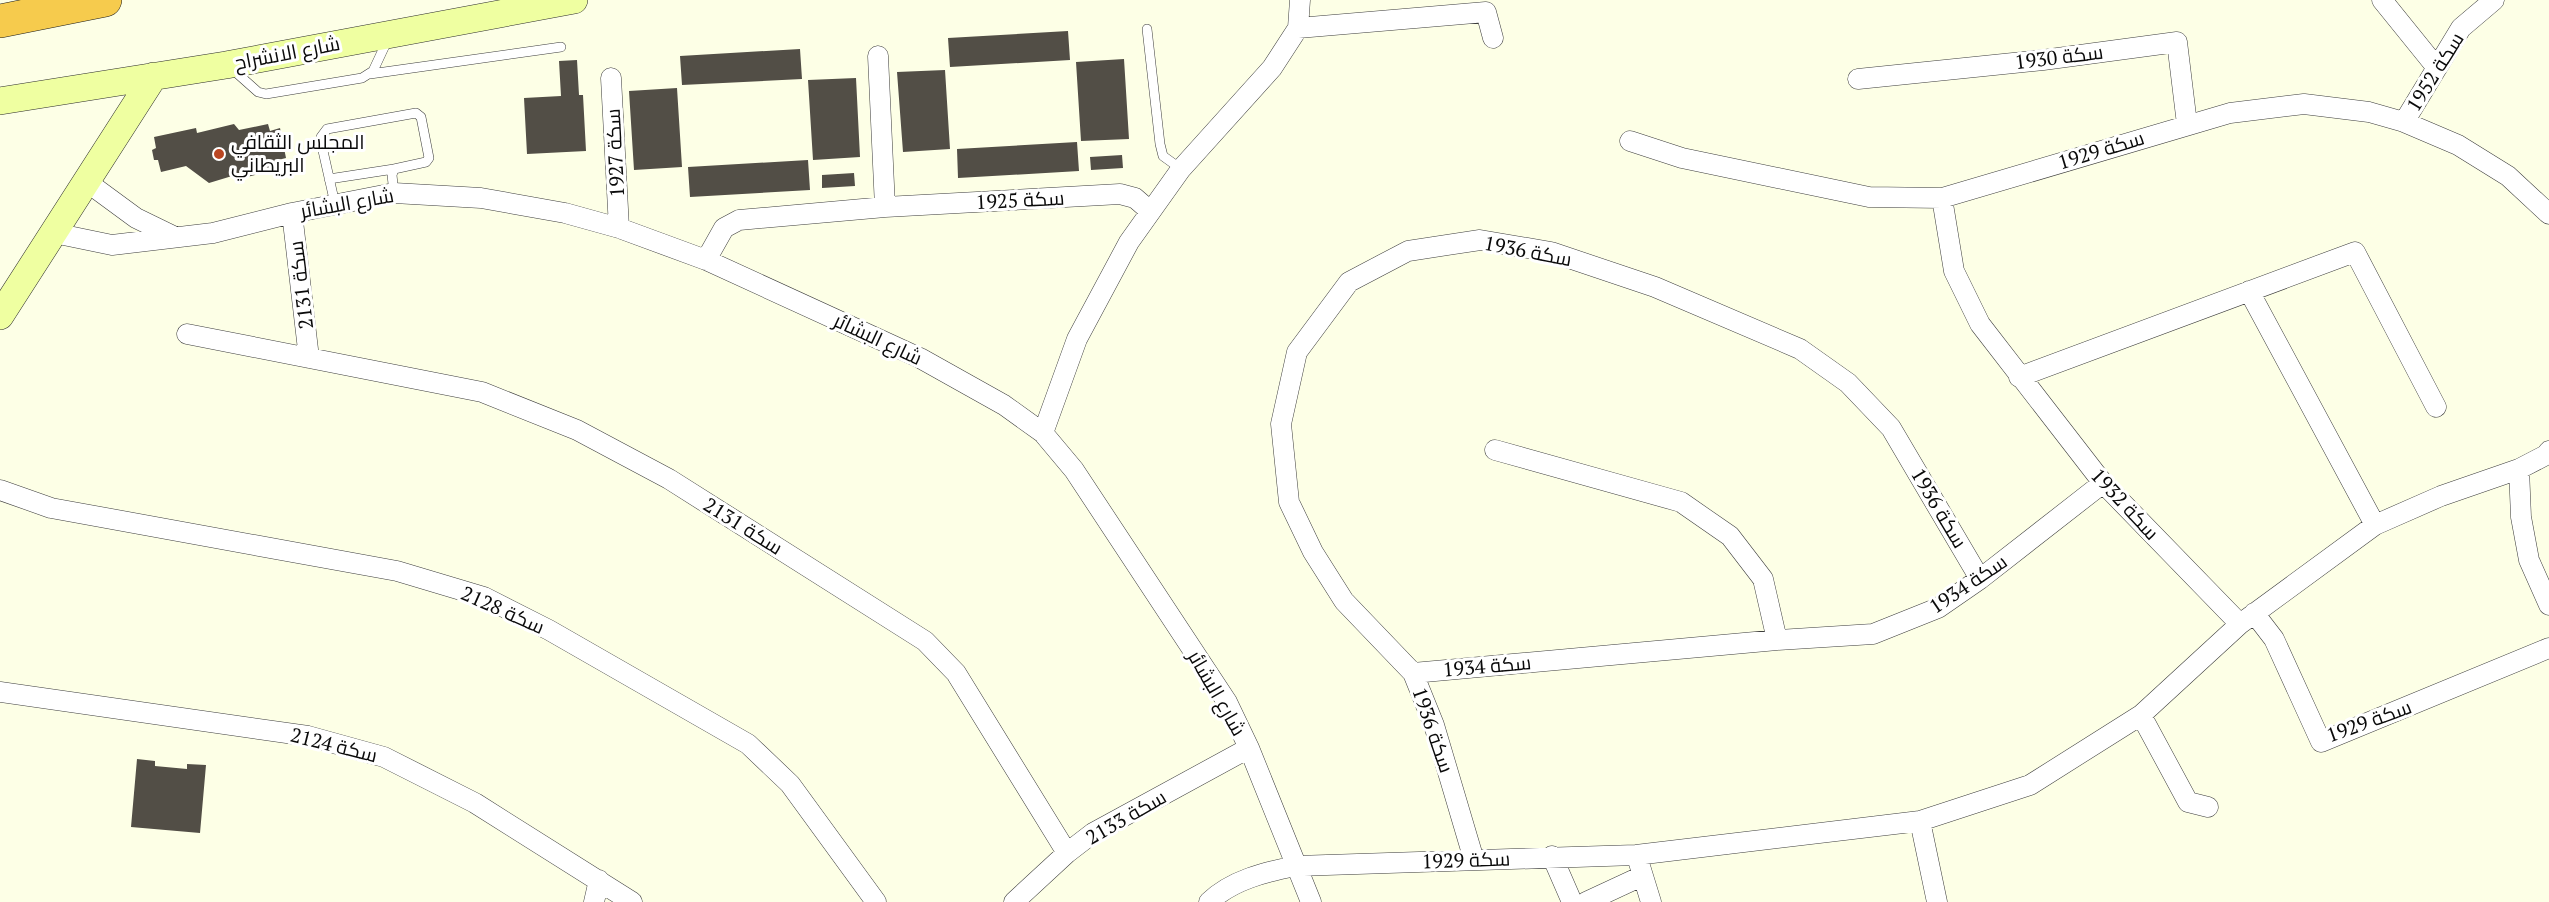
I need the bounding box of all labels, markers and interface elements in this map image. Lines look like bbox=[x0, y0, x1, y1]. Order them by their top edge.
street label: سكة 1952 bbox=[2400, 27, 2470, 117]
street label: شارع الانشراح bbox=[232, 29, 342, 77]
street label: سكة 1930 bbox=[2013, 38, 2105, 75]
street label: سكة 1927 bbox=[599, 108, 630, 198]
street label: سكة 1929 bbox=[2054, 124, 2147, 175]
place label: المجلس الثقافي البريطاني bbox=[231, 128, 365, 181]
marker: المجلس الثقافي البريطاني bbox=[212, 147, 226, 161]
street label: شارع البشائر bbox=[297, 181, 396, 225]
street label: سكة 1925 bbox=[975, 184, 1065, 215]
street label: سكة 1936 bbox=[1482, 229, 1574, 272]
street label: سكة 2131 bbox=[282, 239, 319, 331]
street label: شارع البشائر bbox=[828, 306, 927, 372]
street label: سكة 1932 bbox=[2085, 462, 2166, 545]
street label: سكة 1936 bbox=[1905, 463, 1974, 553]
street label: سكة 2131 bbox=[698, 491, 788, 561]
street label: سكة 1934 bbox=[1923, 548, 2012, 620]
street label: سكة 2128 bbox=[457, 579, 549, 640]
street label: شارع البشائر bbox=[1181, 644, 1253, 741]
street label: سكة 1934 bbox=[1442, 648, 1532, 683]
street label: سكة 1936 bbox=[1406, 683, 1461, 776]
street label: سكة 1929 bbox=[2323, 693, 2415, 748]
street label: سكة 2124 bbox=[288, 721, 380, 768]
street label: سكة 2133 bbox=[1081, 783, 1171, 850]
street label: سكة 1929 bbox=[1421, 844, 1511, 875]

